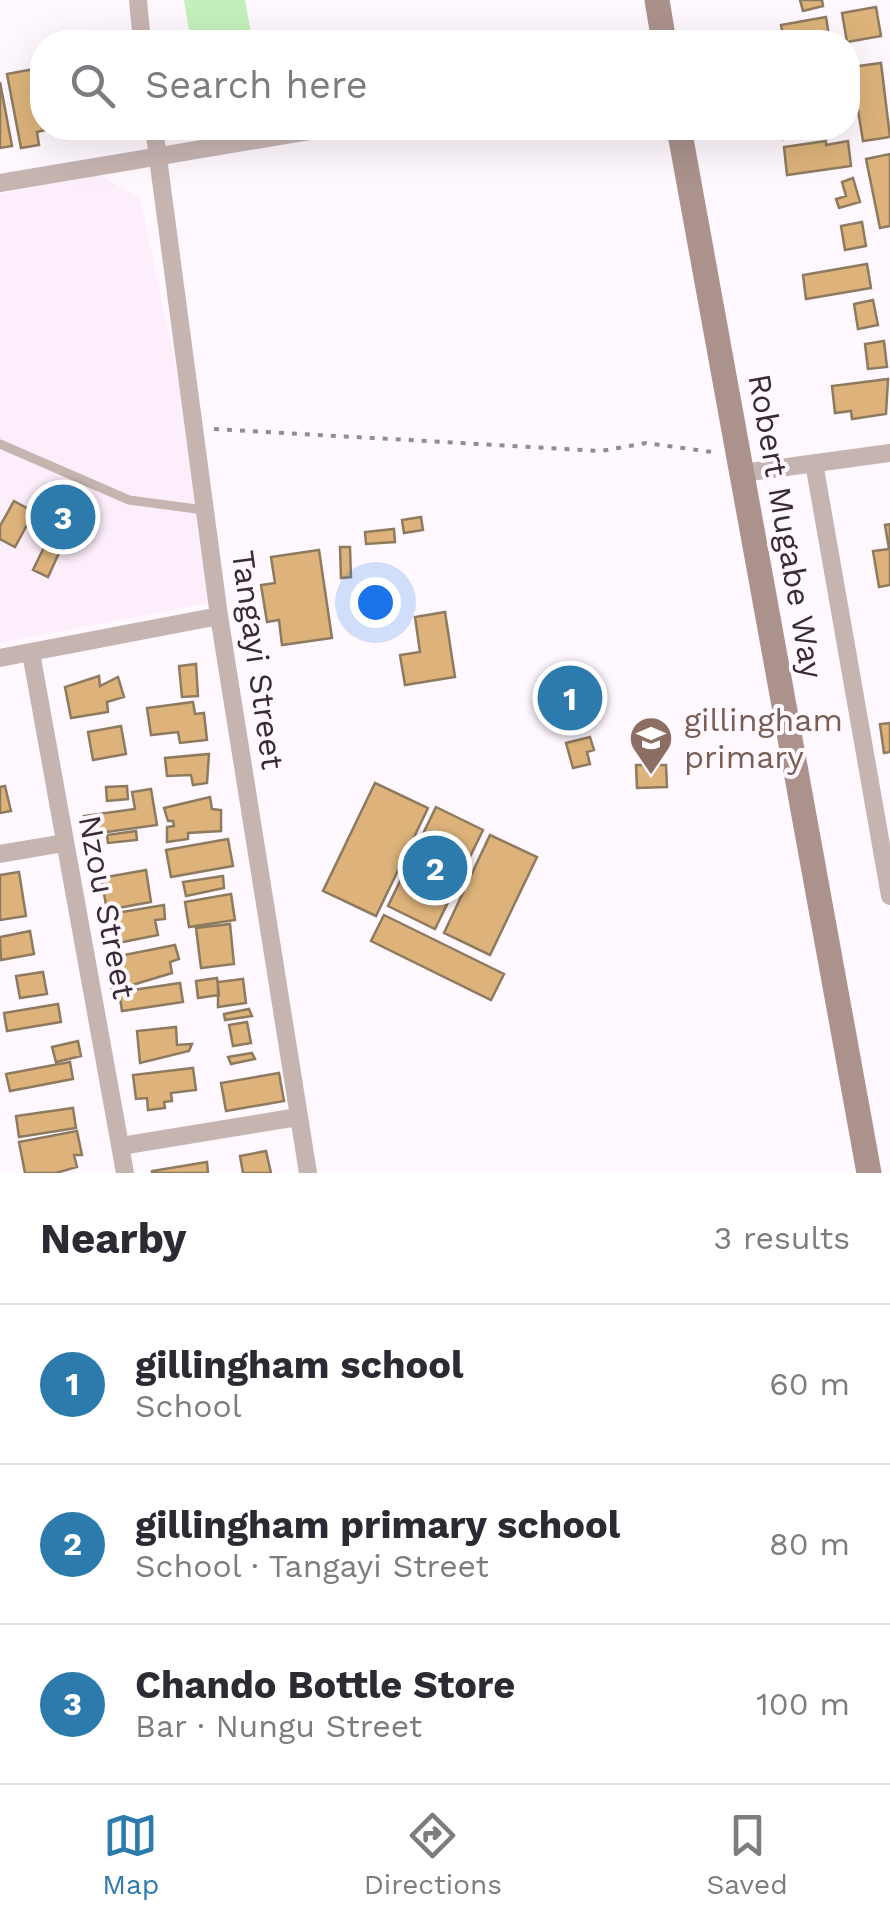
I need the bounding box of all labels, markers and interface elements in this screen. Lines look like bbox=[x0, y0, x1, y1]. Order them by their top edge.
search box bbox=[30, 30, 860, 140]
icon: search bbox=[65, 58, 120, 113]
text: Search here bbox=[145, 63, 368, 107]
street label: Robert Mugabe Way bbox=[740, 371, 832, 682]
pin: 3 bbox=[30, 480, 96, 554]
street label: Tangayi Street bbox=[224, 548, 292, 772]
your location bbox=[350, 577, 401, 628]
pin: 1 bbox=[538, 660, 602, 736]
place label: gillingham primary bbox=[684, 701, 843, 776]
school or university icon: gillingham primary bbox=[628, 715, 674, 776]
street label: Nzou Street bbox=[71, 812, 143, 1002]
pin: 2 bbox=[402, 830, 468, 906]
text: Nearby bbox=[40, 1214, 187, 1263]
text: 3 results bbox=[713, 1219, 850, 1257]
text: gillingham school bbox=[135, 1343, 463, 1387]
text: 1 bbox=[66, 1365, 79, 1403]
text: 60 m bbox=[769, 1365, 850, 1403]
text: School bbox=[135, 1387, 241, 1425]
text: gillingham primary school bbox=[135, 1503, 620, 1547]
text: 2 bbox=[63, 1525, 82, 1563]
text: 80 m bbox=[769, 1525, 850, 1563]
text: School · Tangayi Street bbox=[135, 1547, 489, 1585]
text: Chando Bottle Store bbox=[135, 1663, 515, 1707]
text: 3 bbox=[63, 1685, 82, 1723]
text: 100 m bbox=[756, 1685, 850, 1723]
text: Bar · Nungu Street bbox=[135, 1707, 422, 1745]
tab: Map bbox=[102, 1808, 159, 1901]
tab: Directions bbox=[364, 1808, 502, 1901]
tab: Saved bbox=[706, 1808, 788, 1901]

